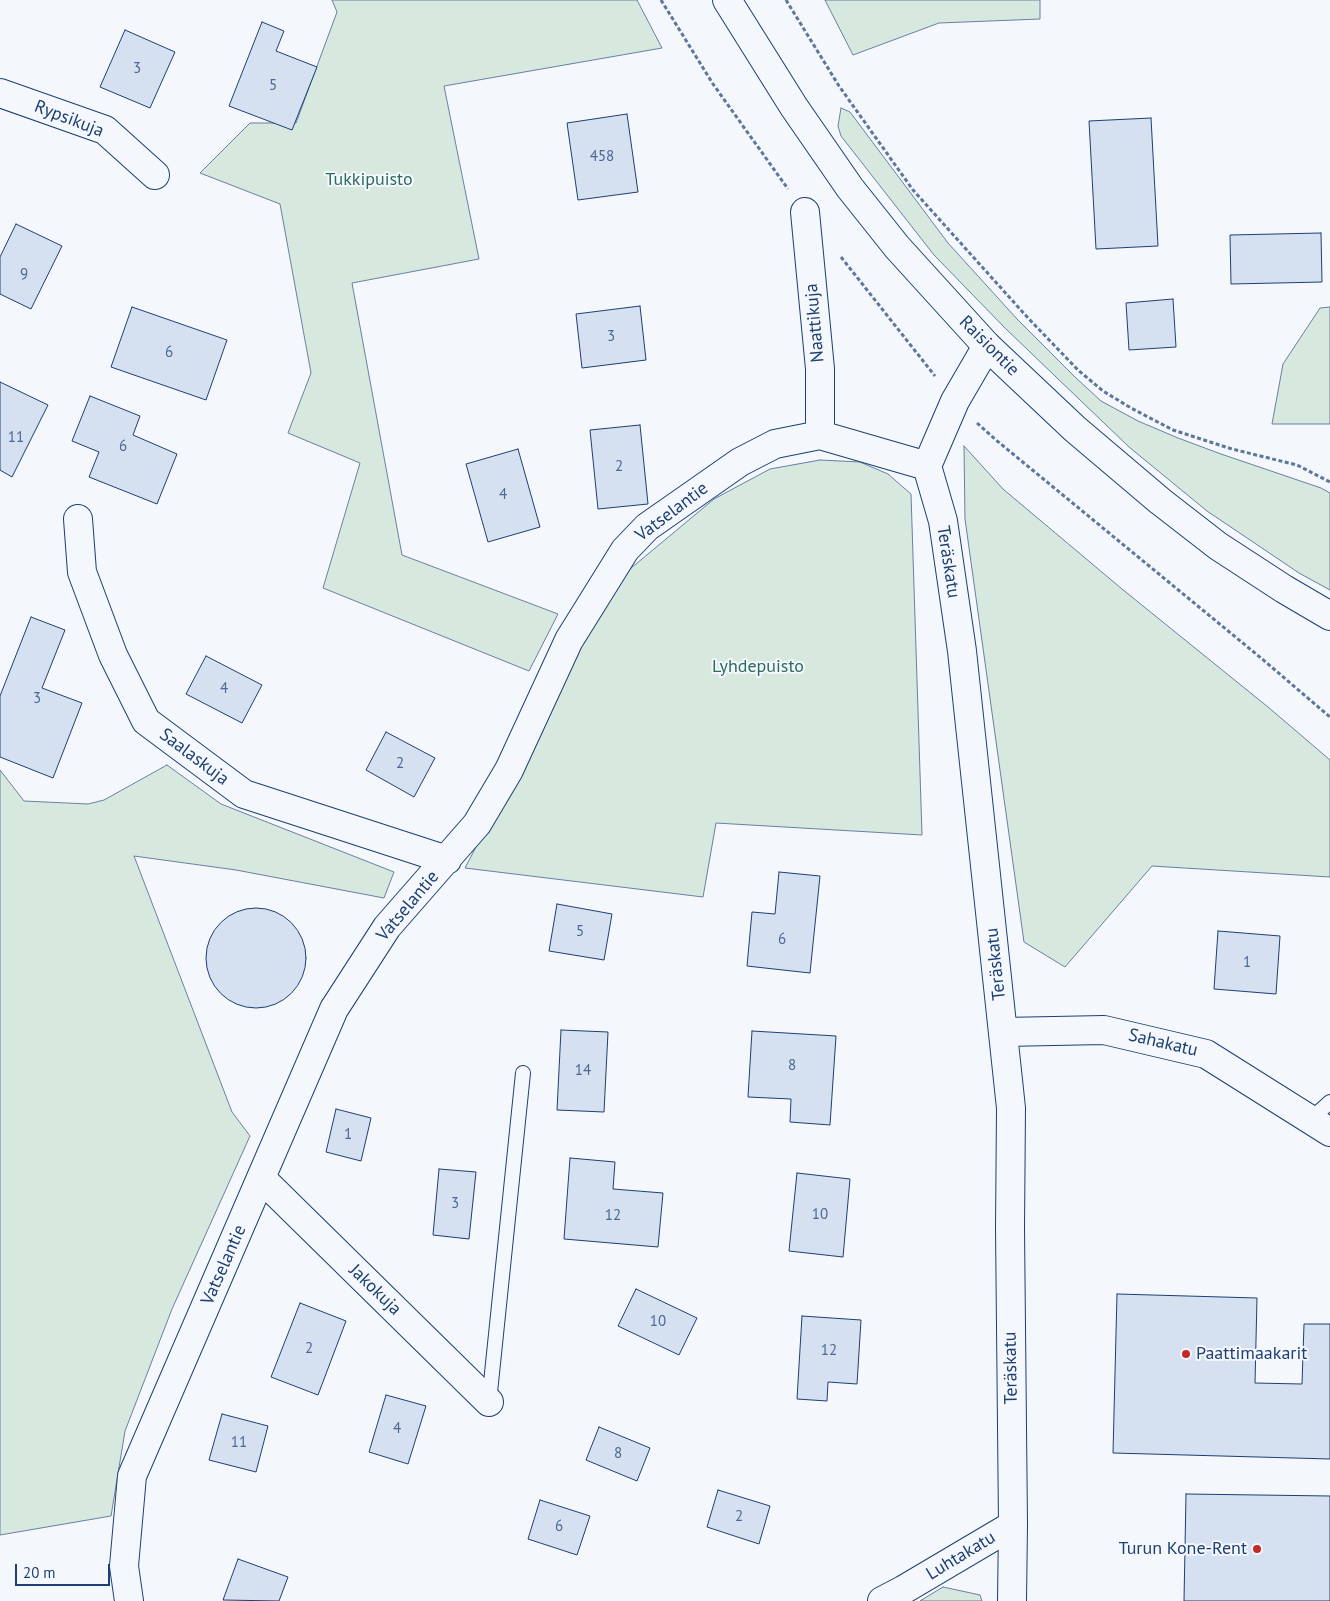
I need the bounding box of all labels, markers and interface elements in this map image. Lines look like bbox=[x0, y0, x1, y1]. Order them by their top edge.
house number: 3 bbox=[133, 60, 141, 78]
house number: 5 bbox=[269, 77, 277, 95]
street label: Rypsikuja bbox=[31, 96, 107, 142]
house number: 458 bbox=[590, 148, 614, 166]
park label: Tukkipuisto bbox=[325, 169, 413, 191]
house number: 9 bbox=[20, 266, 28, 284]
street label: Naattikuja bbox=[801, 283, 829, 363]
street label: Raisiontie bbox=[954, 311, 1024, 381]
house number: 3 bbox=[607, 328, 615, 346]
house number: 6 bbox=[165, 344, 173, 362]
house number: 11 bbox=[8, 429, 24, 447]
house number: 6 bbox=[119, 438, 127, 456]
house number: 2 bbox=[615, 458, 623, 476]
street label: Vatselantie bbox=[631, 478, 713, 546]
house number: 4 bbox=[499, 486, 507, 504]
street label: Teräskatu bbox=[932, 524, 964, 600]
park label: Lyhdepuisto bbox=[712, 656, 804, 678]
house number: 4 bbox=[220, 680, 228, 698]
house number: 3 bbox=[33, 690, 41, 708]
street label: Saalaskuja bbox=[155, 724, 233, 790]
house number: 2 bbox=[396, 755, 404, 773]
street label: Vatselantie bbox=[372, 866, 444, 946]
house number: 5 bbox=[576, 923, 584, 941]
street label: Teräskatu bbox=[981, 927, 1011, 1001]
house number: 6 bbox=[778, 931, 786, 949]
house number: 1 bbox=[1243, 954, 1251, 972]
street label: Sahakatu bbox=[1126, 1025, 1200, 1061]
house number: 8 bbox=[788, 1057, 796, 1075]
house number: 14 bbox=[575, 1062, 591, 1080]
house number: 1 bbox=[344, 1126, 352, 1144]
house number: 3 bbox=[451, 1195, 459, 1213]
house number: 10 bbox=[812, 1206, 828, 1224]
house number: 12 bbox=[605, 1207, 621, 1225]
street label: Vatselantie bbox=[197, 1222, 251, 1308]
street label: Jakokuja bbox=[344, 1260, 406, 1320]
house number: 10 bbox=[650, 1313, 666, 1331]
street label: Teräskatu bbox=[1000, 1331, 1022, 1405]
house number: 2 bbox=[305, 1340, 313, 1358]
house number: 12 bbox=[821, 1342, 837, 1360]
place label: Paattimaakarit bbox=[1196, 1343, 1307, 1365]
marker: Paattimaakarit bbox=[1180, 1348, 1192, 1360]
house number: 4 bbox=[393, 1420, 401, 1438]
house number: 11 bbox=[231, 1434, 247, 1452]
house number: 8 bbox=[614, 1445, 622, 1463]
house number: 2 bbox=[735, 1508, 743, 1526]
house number: 6 bbox=[555, 1518, 563, 1536]
street label: Luhtakatu bbox=[922, 1527, 1000, 1585]
place label: Turun Kone-Rent bbox=[1119, 1538, 1247, 1560]
marker: Turun Kone-Rent bbox=[1251, 1543, 1263, 1555]
scale bar bbox=[18, 1554, 112, 1586]
text: 20 m bbox=[23, 1563, 56, 1582]

